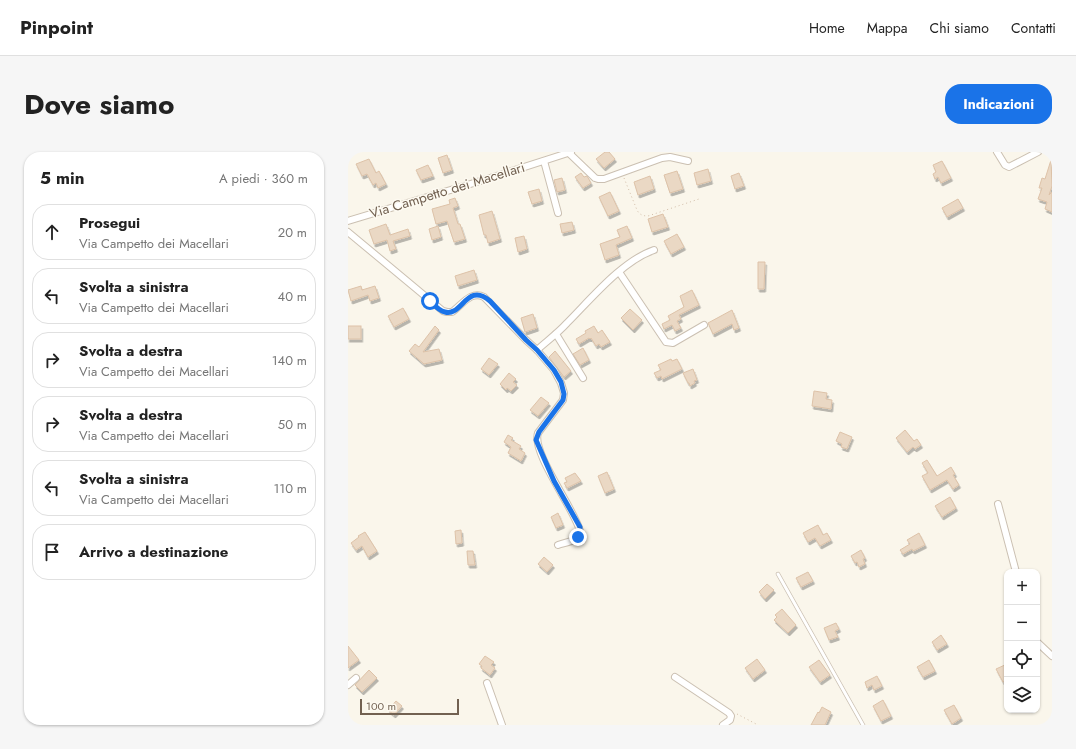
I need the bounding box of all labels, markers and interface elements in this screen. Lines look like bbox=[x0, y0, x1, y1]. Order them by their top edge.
text: Pinpoint bbox=[20, 14, 93, 41]
text: Home bbox=[809, 18, 845, 38]
text: Mappa bbox=[867, 18, 908, 38]
text: Chi siamo bbox=[930, 18, 989, 38]
text: Contatti bbox=[1011, 18, 1056, 38]
text: Dove siamo bbox=[24, 84, 174, 125]
button: Indicazioni bbox=[945, 84, 1052, 124]
street label: Via Campetto dei Macellari bbox=[367, 157, 527, 223]
text: 5 min bbox=[40, 166, 84, 190]
text: A piedi · 360 m bbox=[219, 169, 308, 188]
text: Prosegui bbox=[79, 212, 140, 234]
icon: ahead bbox=[41, 221, 63, 243]
text: 20 m bbox=[278, 223, 307, 242]
text: Via Campetto dei Macellari bbox=[79, 234, 229, 253]
text: Svolta a sinistra bbox=[79, 276, 189, 298]
icon: left bbox=[41, 285, 63, 307]
text: 40 m bbox=[278, 287, 307, 306]
route start bbox=[421, 292, 439, 310]
text: Via Campetto dei Macellari bbox=[79, 298, 229, 317]
text: Svolta a destra bbox=[79, 340, 183, 362]
icon: right bbox=[41, 349, 63, 371]
text: 140 m bbox=[272, 351, 307, 370]
text: Via Campetto dei Macellari bbox=[79, 362, 229, 381]
text: Svolta a destra bbox=[79, 404, 183, 426]
icon: right bbox=[41, 413, 63, 435]
text: 50 m bbox=[278, 415, 307, 434]
text: Via Campetto dei Macellari bbox=[79, 426, 229, 445]
text: Svolta a sinistra bbox=[79, 468, 189, 490]
icon: left bbox=[41, 477, 63, 499]
text: 110 m bbox=[273, 479, 307, 498]
text: Via Campetto dei Macellari bbox=[79, 490, 229, 509]
route end bbox=[569, 528, 587, 546]
icon: arrive bbox=[41, 541, 63, 563]
text: Arrivo a destinazione bbox=[79, 541, 228, 563]
map controls bbox=[1004, 569, 1040, 713]
button: + bbox=[1004, 569, 1040, 605]
button: − bbox=[1004, 605, 1040, 641]
button: locate bbox=[1004, 641, 1040, 677]
button: layers bbox=[1004, 677, 1040, 713]
scale bar bbox=[360, 697, 459, 716]
text: 100 m bbox=[366, 698, 396, 714]

